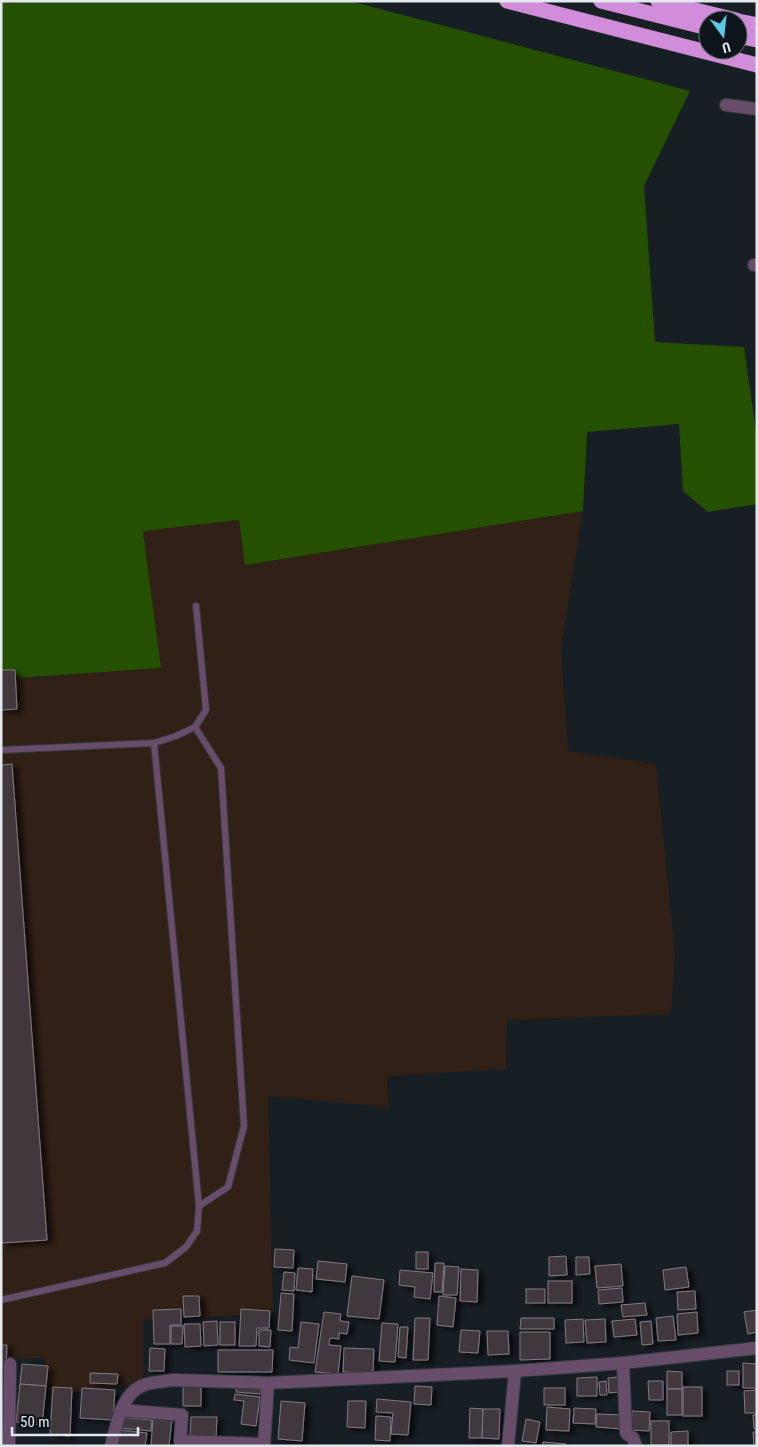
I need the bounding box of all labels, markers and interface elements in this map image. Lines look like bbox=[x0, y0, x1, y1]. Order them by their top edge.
north arrow bbox=[698, 10, 748, 60]
text: U bbox=[720, 39, 732, 56]
scale bar bbox=[12, 1404, 139, 1436]
text: 50 m bbox=[20, 1413, 50, 1431]

